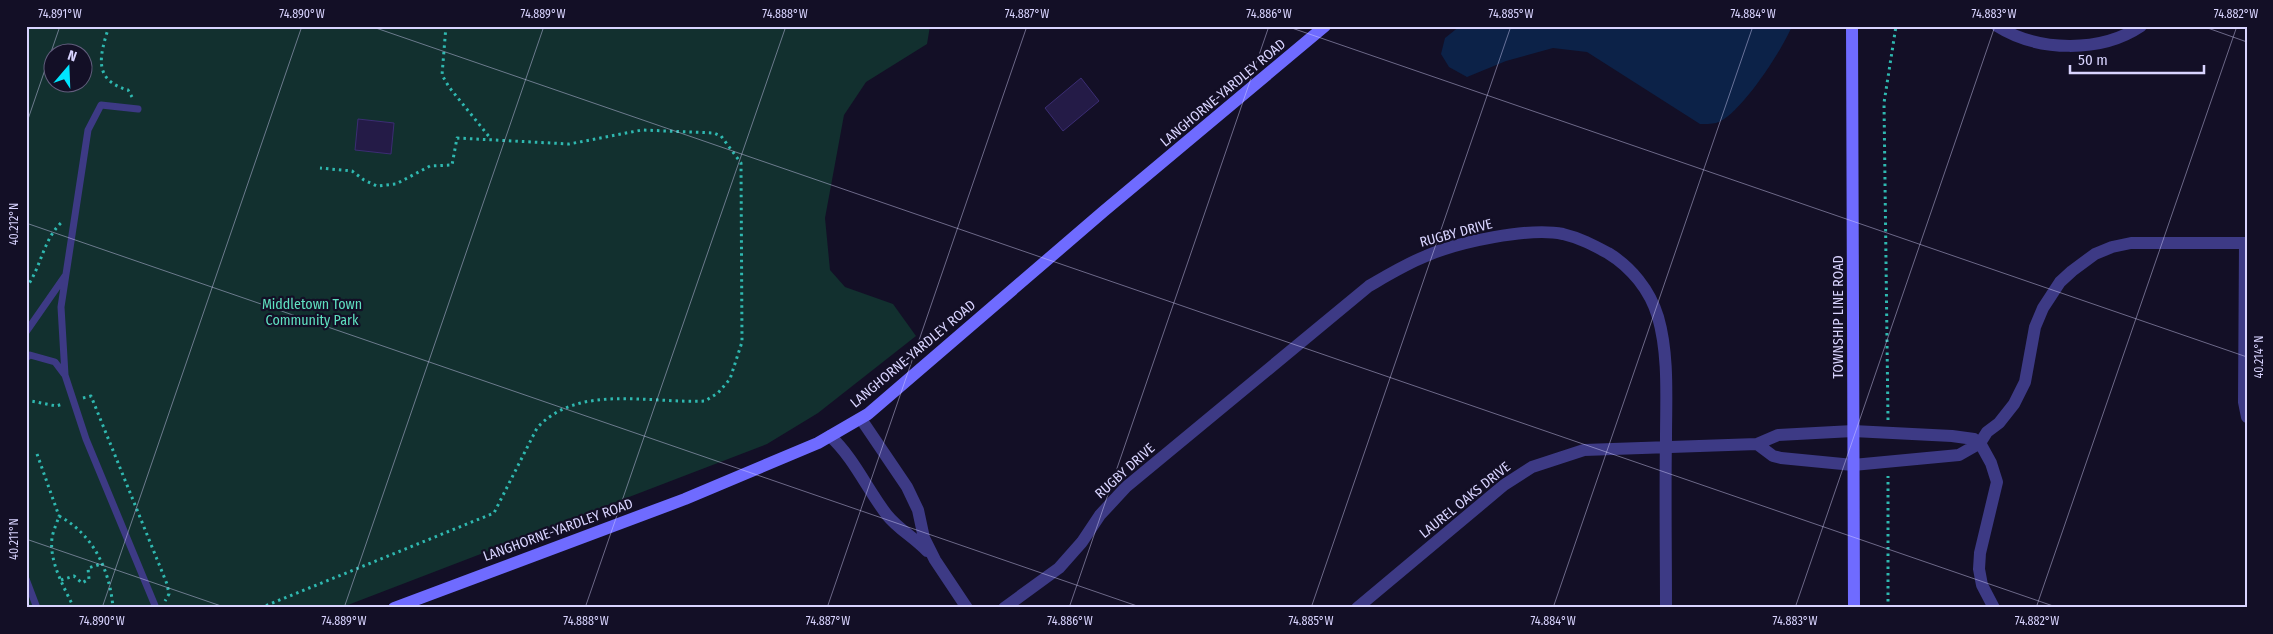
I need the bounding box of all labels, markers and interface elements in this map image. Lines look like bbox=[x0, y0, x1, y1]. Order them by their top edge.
text: 74.891°W bbox=[38, 7, 82, 21]
text: 74.890°W bbox=[279, 7, 325, 21]
text: 74.889°W bbox=[520, 7, 566, 21]
text: 74.888°W bbox=[762, 7, 808, 21]
text: 74.887°W bbox=[1005, 7, 1049, 21]
text: 74.886°W bbox=[1246, 7, 1292, 21]
text: 74.885°W bbox=[1489, 7, 1533, 21]
text: 74.884°W bbox=[1730, 7, 1776, 21]
text: 74.883°W bbox=[1972, 7, 2016, 21]
text: 74.882°W bbox=[2214, 7, 2258, 21]
street label: LANGHORNE-YARDLEY ROAD bbox=[1157, 36, 1289, 150]
north arrow bbox=[42, 42, 92, 92]
scale bar bbox=[2070, 42, 2204, 74]
text: N bbox=[65, 47, 79, 66]
text: 50 m bbox=[2078, 51, 2108, 69]
text: 40.212°N bbox=[7, 203, 21, 245]
street label: RUGBY DRIVE bbox=[1418, 215, 1495, 251]
street label: TOWNSHIP LINE ROAD bbox=[1830, 255, 1847, 379]
park label: Middletown Town Community Park bbox=[262, 296, 362, 329]
street label: LANGHORNE-YARDLEY ROAD bbox=[847, 297, 979, 411]
text: 40.214°N bbox=[2252, 335, 2266, 379]
street label: RUGBY DRIVE bbox=[1092, 439, 1159, 502]
street label: LAUREL OAKS DRIVE bbox=[1416, 458, 1514, 542]
street label: LANGHORNE-YARDLEY ROAD bbox=[481, 495, 635, 565]
text: 40.211°N bbox=[7, 518, 21, 560]
text: 74.890°W bbox=[79, 614, 125, 628]
text: 74.889°W bbox=[321, 614, 367, 628]
text: 74.888°W bbox=[563, 614, 609, 628]
text: 74.887°W bbox=[806, 614, 850, 628]
text: 74.886°W bbox=[1047, 614, 1093, 628]
text: 74.885°W bbox=[1289, 614, 1333, 628]
text: 74.884°W bbox=[1530, 614, 1576, 628]
text: 74.883°W bbox=[1773, 614, 1817, 628]
text: 74.882°W bbox=[2015, 614, 2059, 628]

